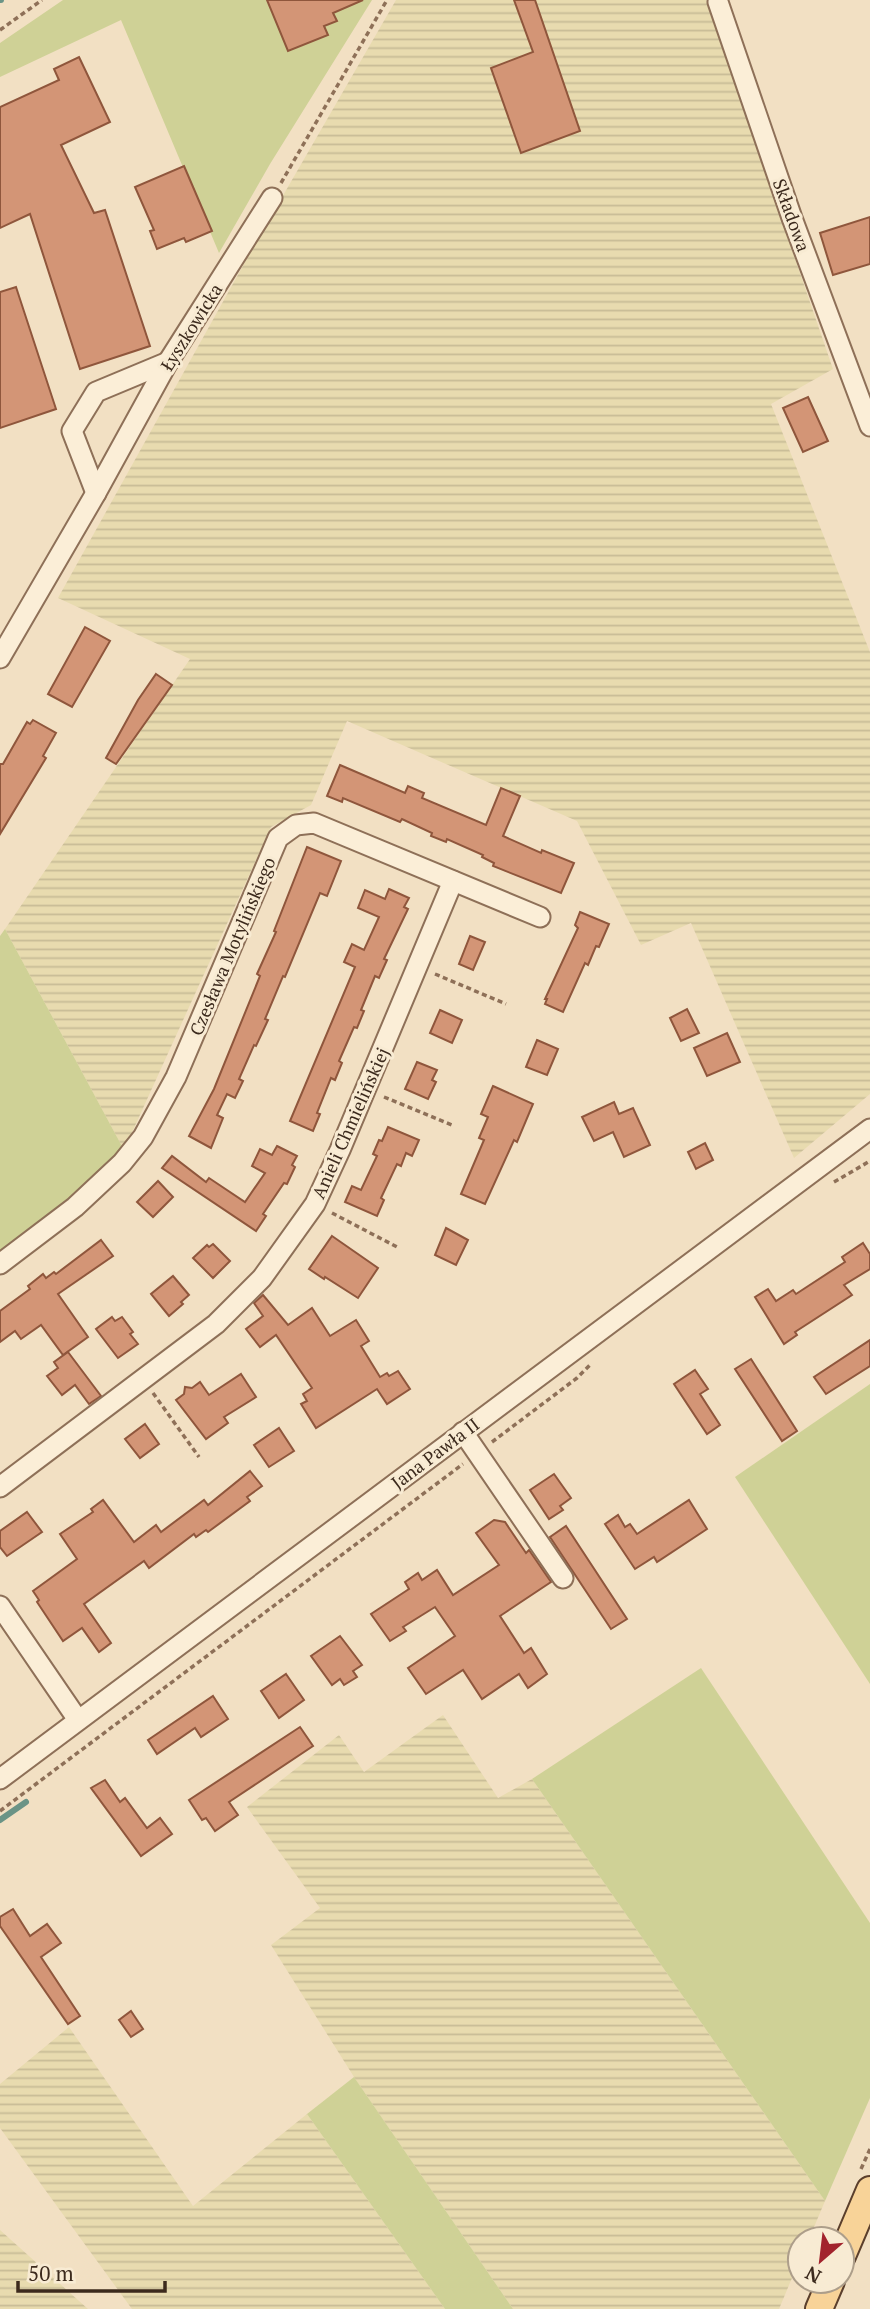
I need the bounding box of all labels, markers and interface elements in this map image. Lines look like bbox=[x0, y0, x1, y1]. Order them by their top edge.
street label: Składowa bbox=[768, 175, 816, 255]
street label: Łyszkowicka bbox=[155, 279, 227, 375]
street label: Czesława Motylińskiego bbox=[184, 853, 281, 1039]
street label: Anieli Chmielińskiej bbox=[306, 1044, 394, 1202]
street label: Jana Pawła II bbox=[386, 1412, 484, 1494]
north arrow bbox=[786, 2225, 856, 2295]
scale bar bbox=[18, 2250, 164, 2294]
text: 50 m bbox=[28, 2259, 74, 2287]
text: N bbox=[800, 2261, 825, 2290]

